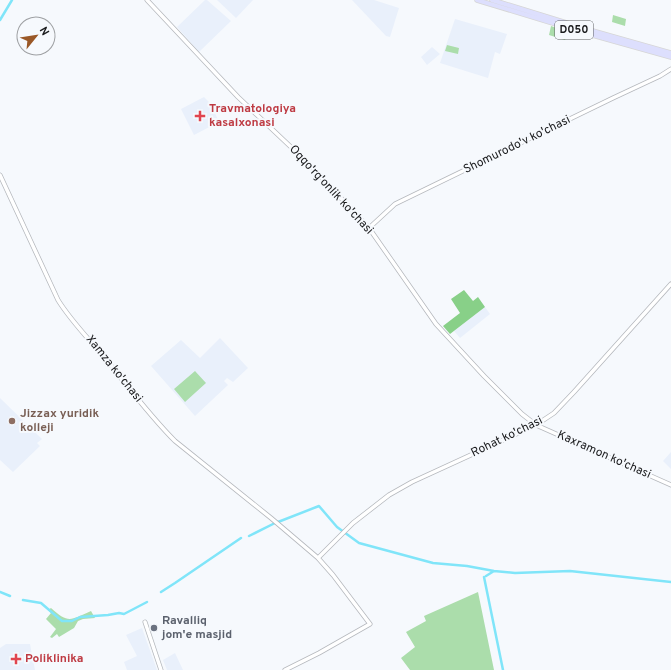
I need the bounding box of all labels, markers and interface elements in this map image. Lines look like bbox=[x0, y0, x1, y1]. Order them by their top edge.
north arrow bbox=[16, 16, 56, 56]
road number: D050 bbox=[555, 21, 593, 39]
text: N bbox=[36, 25, 52, 38]
place label: Travmatologiya kasalxonasi bbox=[209, 101, 296, 131]
marker: Travmatologiya kasalxonasi bbox=[194, 110, 206, 122]
street label: Shomurodo'v ko'chasi bbox=[461, 112, 573, 178]
street label: Oqqo'rg'onlik ko'chasi bbox=[285, 142, 377, 238]
street label: Xamza ko'chasi bbox=[82, 332, 146, 406]
place label: Jizzax yuridik kolleji bbox=[20, 406, 99, 436]
street label: Rohat ko'chasi bbox=[469, 413, 545, 461]
marker: Jizzax yuridik kolleji bbox=[7, 416, 17, 426]
street label: Kaxramon ko'chasi bbox=[555, 427, 653, 483]
place label: Ravalliq jom'e masjid bbox=[161, 613, 232, 643]
marker: Ravalliq jom'e masjid bbox=[149, 623, 159, 633]
place label: Poliklinika bbox=[25, 651, 84, 667]
marker: Poliklinika bbox=[10, 653, 22, 665]

